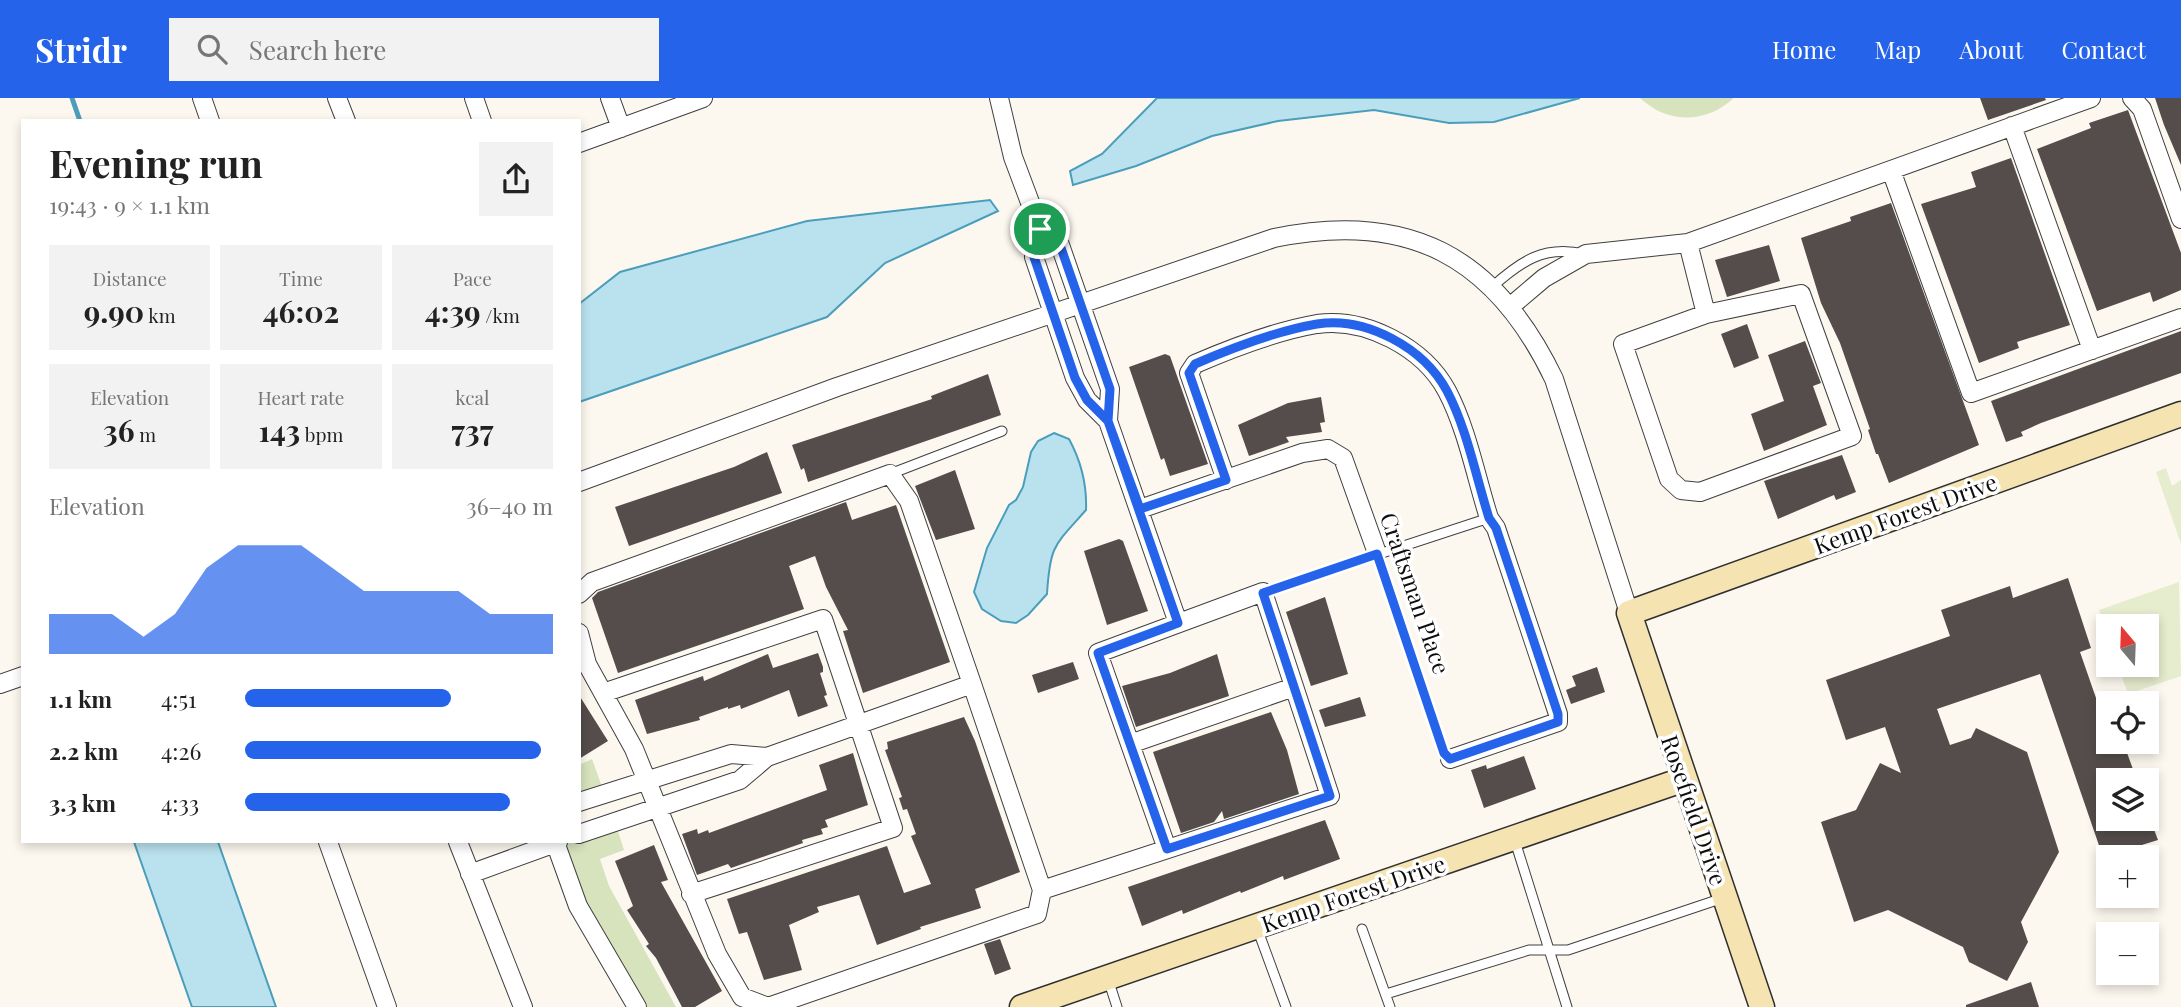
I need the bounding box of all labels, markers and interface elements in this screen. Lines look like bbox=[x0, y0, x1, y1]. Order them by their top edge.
search box bbox=[169, 18, 659, 81]
text: Stridr bbox=[35, 27, 127, 71]
icon: search bbox=[193, 30, 231, 68]
text: Search here bbox=[249, 32, 386, 67]
text: Home bbox=[1772, 33, 1836, 65]
text: Map bbox=[1874, 33, 1921, 65]
text: About bbox=[1959, 33, 2023, 65]
text: Contact bbox=[2061, 33, 2146, 65]
text: Evening run bbox=[49, 137, 263, 188]
button: share bbox=[479, 142, 553, 216]
text: 19:43 · 9 × 1.1 km bbox=[49, 189, 210, 220]
pin bbox=[1010, 199, 1070, 259]
icon: arrive bbox=[1021, 210, 1059, 248]
text: Distance bbox=[93, 265, 167, 291]
text: Time bbox=[279, 265, 323, 291]
text: Pace bbox=[453, 265, 492, 291]
text: 9.90 bbox=[84, 291, 144, 331]
text: 46:02 bbox=[263, 291, 339, 331]
text: 4:39 bbox=[425, 291, 481, 331]
text: km bbox=[144, 302, 176, 328]
text: /km bbox=[481, 302, 520, 328]
text: Elevation bbox=[90, 384, 169, 410]
text: Heart rate bbox=[258, 384, 344, 410]
text: kcal bbox=[455, 384, 489, 410]
text: 36 bbox=[103, 410, 135, 450]
text: 143 bbox=[259, 410, 300, 450]
text: 737 bbox=[451, 410, 493, 450]
text: m bbox=[135, 421, 156, 447]
text: bpm bbox=[300, 421, 343, 447]
street label: Kemp Forest Drive bbox=[1809, 465, 2001, 561]
text: Elevation bbox=[49, 490, 145, 521]
text: 36–40 m bbox=[466, 490, 553, 521]
street label: Craftsman Place bbox=[1374, 508, 1458, 678]
north arrow bbox=[2096, 614, 2160, 677]
map controls bbox=[2096, 614, 2159, 985]
text: 1.1 km bbox=[49, 683, 112, 714]
text: 4:51 bbox=[161, 683, 197, 714]
button: locate bbox=[2096, 691, 2159, 754]
street label: Rosefield Drive bbox=[1655, 731, 1735, 889]
text: 2.2 km bbox=[49, 735, 118, 766]
text: 4:26 bbox=[161, 735, 201, 766]
button: layers bbox=[2096, 768, 2159, 831]
text: 3.3 km bbox=[49, 787, 116, 818]
text: 4:33 bbox=[161, 787, 199, 818]
button: + bbox=[2096, 845, 2159, 908]
street label: Kemp Forest Drive bbox=[1257, 847, 1449, 939]
button: − bbox=[2096, 922, 2159, 985]

